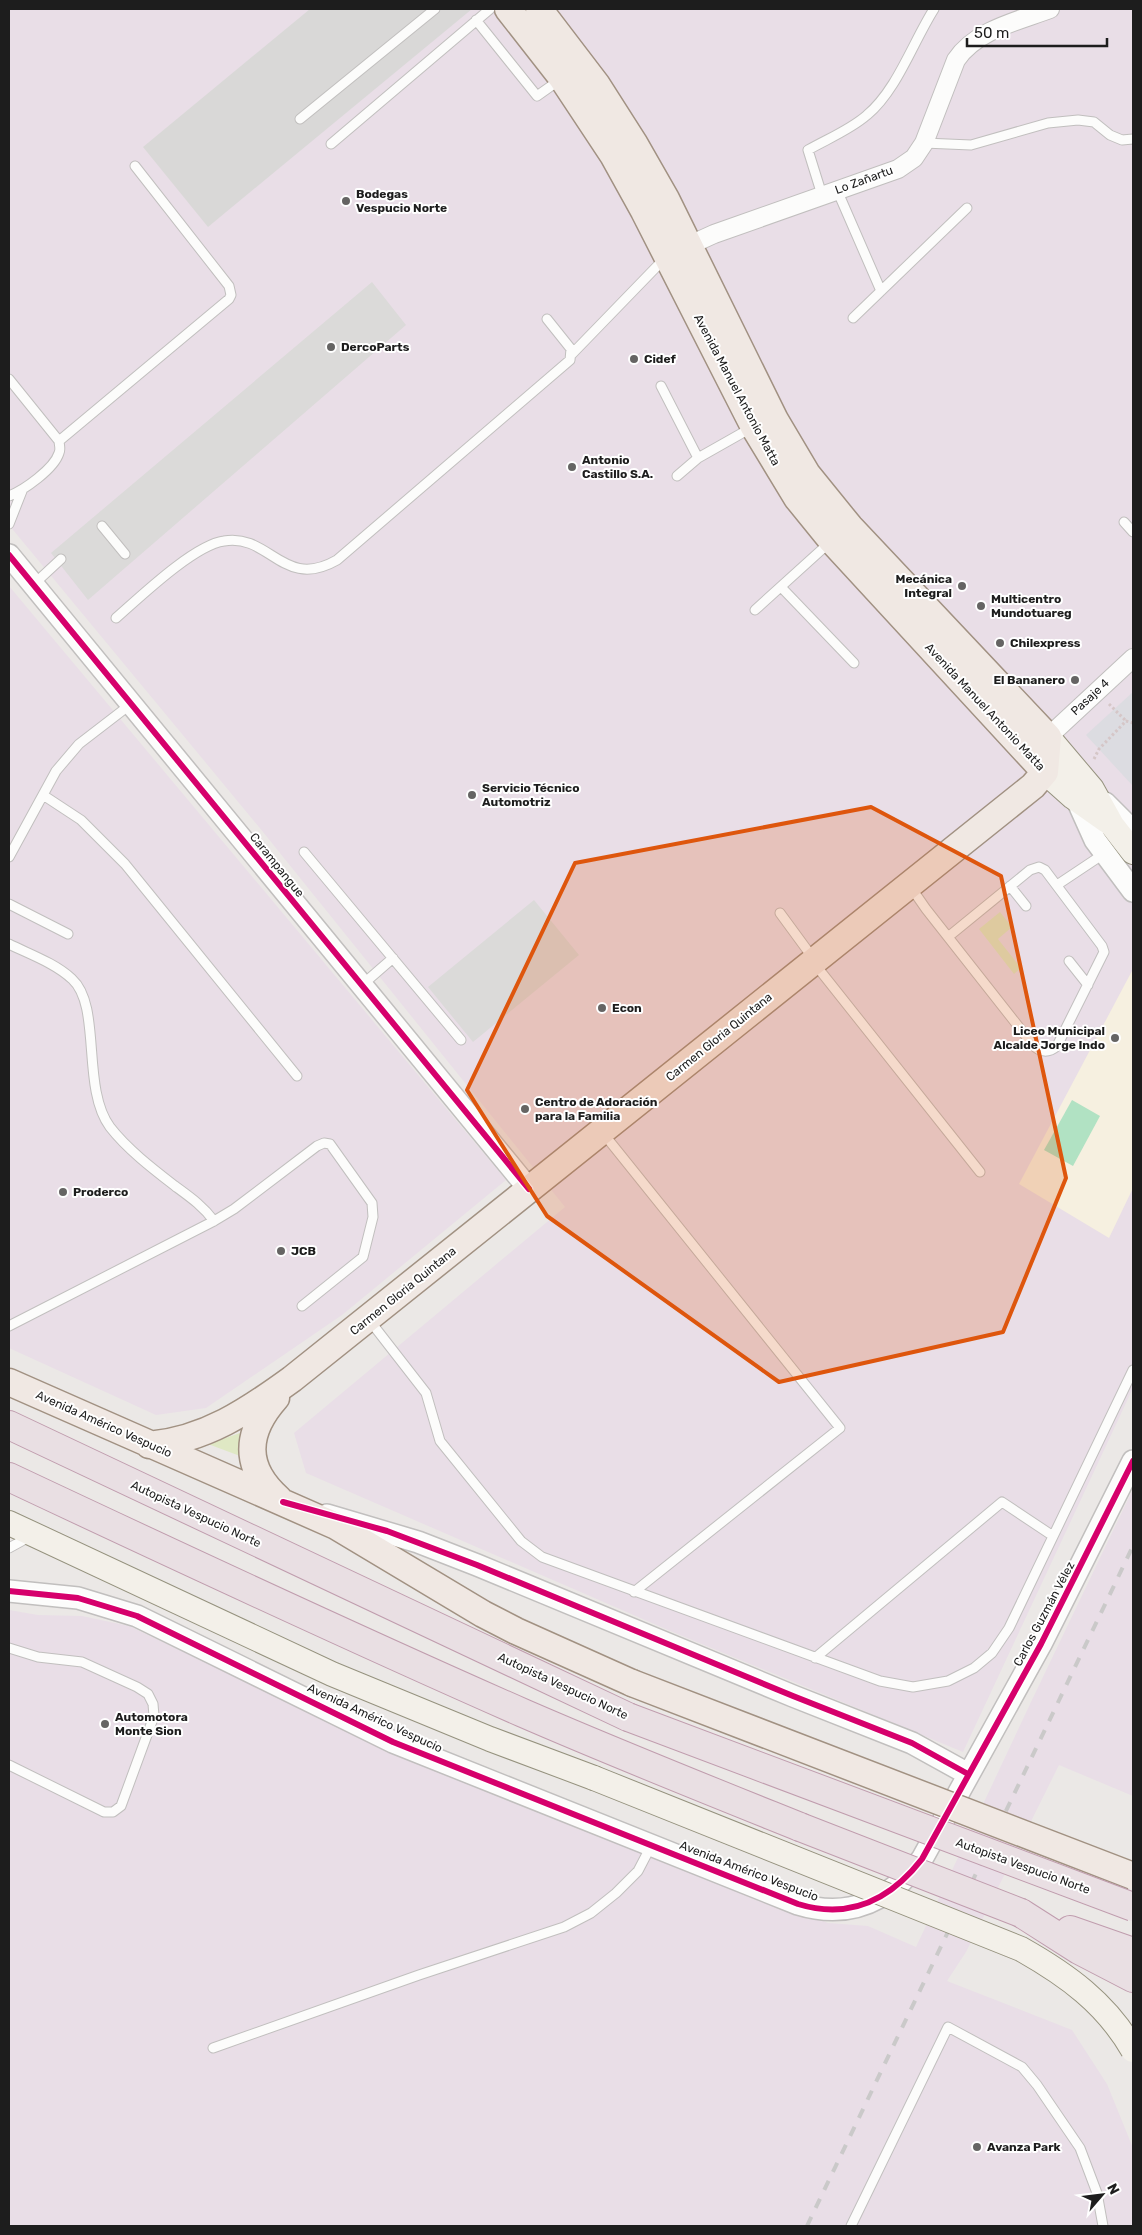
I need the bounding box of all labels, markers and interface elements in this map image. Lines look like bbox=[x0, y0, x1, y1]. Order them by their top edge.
scale bar bbox=[967, 15, 1107, 47]
text: 50 m bbox=[974, 24, 1009, 42]
street label: Lo Zañartu bbox=[833, 163, 895, 197]
place label: Bodegas Vespucio Norte bbox=[356, 187, 447, 215]
marker: Bodegas Vespucio Norte bbox=[340, 195, 352, 207]
street label: Avenida Manuel Antonio Matta bbox=[691, 312, 783, 468]
place label: DercoParts bbox=[341, 340, 410, 354]
marker: DercoParts bbox=[325, 341, 337, 353]
place label: Cidef bbox=[644, 352, 677, 366]
marker: Cidef bbox=[628, 353, 640, 365]
place label: Antonio Castillo S.A. bbox=[582, 453, 653, 481]
marker: Antonio Castillo S.A. bbox=[566, 461, 578, 473]
place label: Mecánica Integral bbox=[895, 572, 952, 600]
marker: Mecánica Integral bbox=[956, 580, 968, 592]
place label: Multicentro Mundotuareg bbox=[991, 592, 1072, 620]
marker: Multicentro Mundotuareg bbox=[975, 600, 987, 612]
place label: Chilexpress bbox=[1010, 636, 1081, 650]
marker: Chilexpress bbox=[994, 637, 1006, 649]
street label: Avenida Manuel Antonio Matta bbox=[922, 640, 1048, 774]
place label: El Bananero bbox=[993, 673, 1065, 687]
marker: El Bananero bbox=[1069, 674, 1081, 686]
street label: Pasaje 4 bbox=[1068, 675, 1112, 718]
place label: Servicio Técnico Automotriz bbox=[482, 781, 580, 809]
marker: Servicio Técnico Automotriz bbox=[466, 789, 478, 801]
street label: Carampangue bbox=[247, 830, 307, 900]
street label: Carmen Gloria Quintana bbox=[663, 990, 775, 1084]
place label: Econ bbox=[612, 1001, 642, 1015]
marker: Econ bbox=[596, 1002, 608, 1014]
place label: Liceo Municipal Alcalde Jorge Indo bbox=[994, 1024, 1105, 1052]
marker: Liceo Municipal Alcalde Jorge Indo bbox=[1109, 1032, 1121, 1044]
place label: Centro de Adoración para la Familia bbox=[535, 1095, 658, 1123]
marker: Centro de Adoración para la Familia bbox=[519, 1103, 531, 1115]
place label: Proderco bbox=[73, 1185, 128, 1199]
marker: Proderco bbox=[57, 1186, 69, 1198]
place label: JCB bbox=[291, 1244, 316, 1258]
street label: Carmen Gloria Quintana bbox=[347, 1244, 459, 1338]
marker: JCB bbox=[275, 1245, 287, 1257]
street label: Avenida Américo Vespucio bbox=[34, 1388, 174, 1460]
street label: Autopista Vespucio Norte bbox=[129, 1478, 263, 1550]
street label: Carlos Guzmán Vélez bbox=[1010, 1559, 1078, 1669]
street label: Autopista Vespucio Norte bbox=[496, 1650, 630, 1722]
street label: Avenida Américo Vespucio bbox=[305, 1681, 445, 1756]
place label: Automotora Monte Sion bbox=[115, 1710, 188, 1738]
marker: Automotora Monte Sion bbox=[99, 1718, 111, 1730]
street label: Autopista Vespucio Norte bbox=[954, 1835, 1092, 1897]
street label: Avenida Américo Vespucio bbox=[678, 1838, 820, 1904]
place label: Avanza Park bbox=[987, 2140, 1061, 2154]
marker: Avanza Park bbox=[971, 2141, 983, 2153]
north arrow bbox=[1077, 2170, 1127, 2220]
text: N bbox=[1103, 2181, 1123, 2198]

